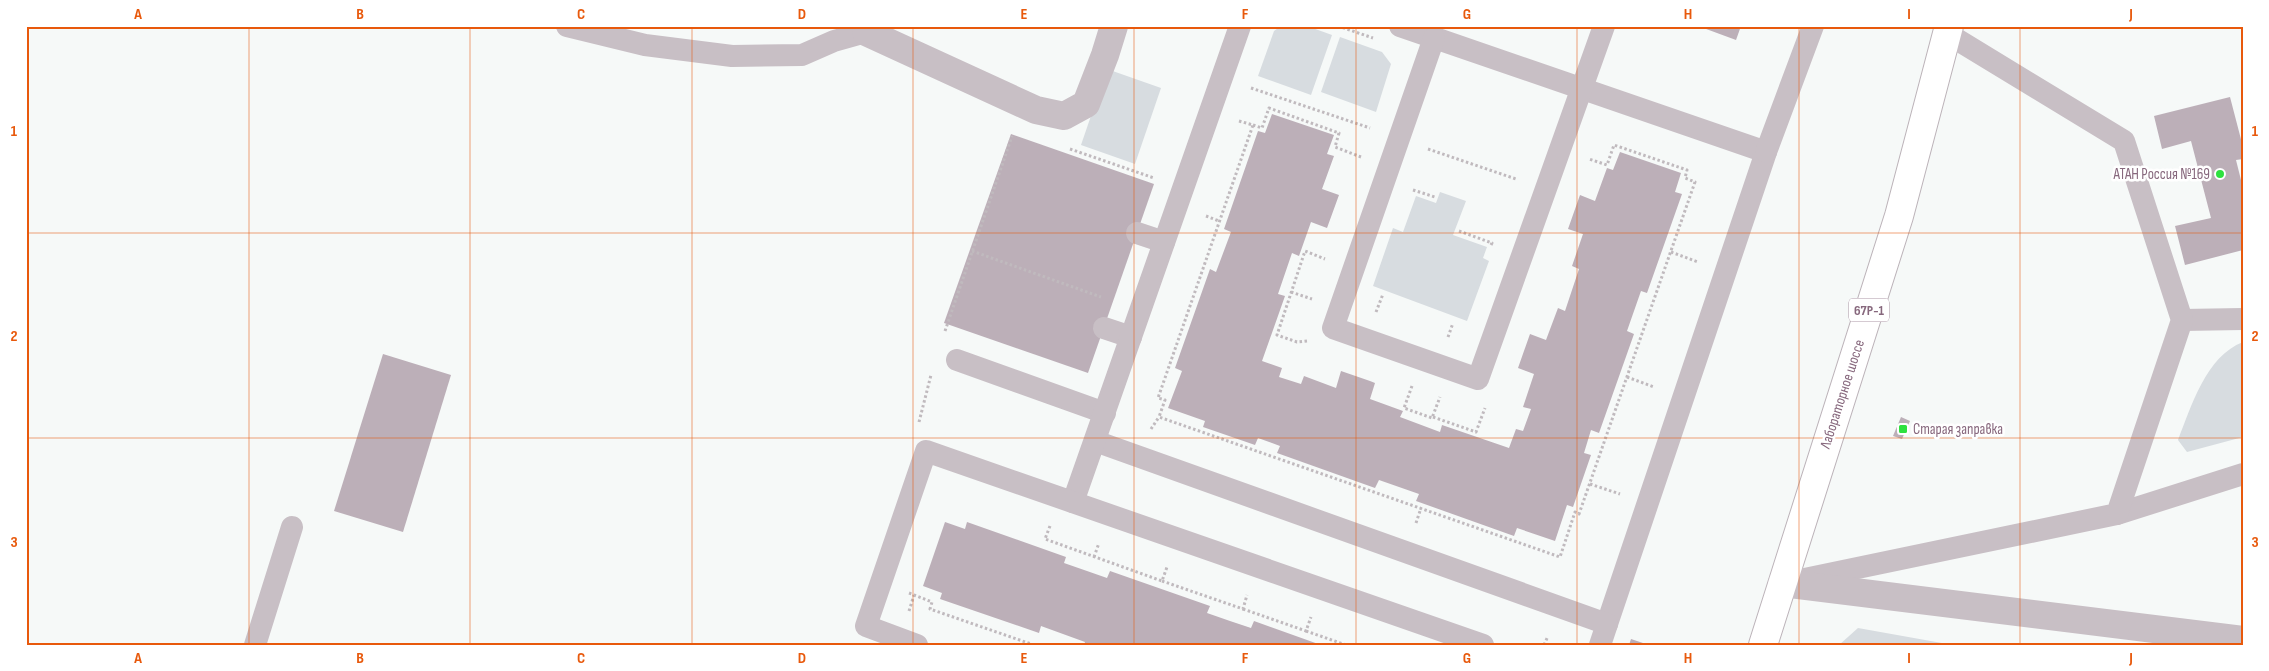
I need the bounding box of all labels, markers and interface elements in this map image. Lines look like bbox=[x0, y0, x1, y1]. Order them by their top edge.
text: A bbox=[133, 5, 142, 24]
text: B bbox=[356, 5, 364, 24]
text: C bbox=[577, 5, 585, 24]
text: D bbox=[798, 5, 806, 24]
text: E bbox=[1021, 5, 1028, 24]
text: F bbox=[1242, 5, 1249, 24]
text: G bbox=[1463, 5, 1471, 24]
text: H bbox=[1684, 5, 1692, 24]
text: I bbox=[1907, 5, 1911, 24]
text: J bbox=[2128, 5, 2133, 24]
text: 1 bbox=[11, 122, 18, 141]
text: 1 bbox=[2252, 122, 2259, 141]
place label: АТАН Россия №169 bbox=[2113, 165, 2210, 184]
marker: АТАН Россия №169 bbox=[2214, 168, 2226, 180]
road number: 67Р-1 bbox=[1849, 298, 1889, 322]
text: 2 bbox=[10, 327, 18, 346]
text: 2 bbox=[2251, 327, 2259, 346]
street label: Лабораторное шоссе bbox=[1816, 337, 1869, 452]
place label: Старая заправка bbox=[1913, 420, 2003, 439]
marker: Старая заправка bbox=[1897, 423, 1909, 435]
text: 3 bbox=[10, 533, 18, 552]
text: 3 bbox=[2251, 533, 2259, 552]
text: A bbox=[133, 649, 142, 668]
text: B bbox=[356, 649, 364, 668]
text: C bbox=[577, 649, 585, 668]
text: D bbox=[798, 649, 806, 668]
text: E bbox=[1021, 649, 1028, 668]
text: F bbox=[1242, 649, 1249, 668]
text: G bbox=[1463, 649, 1471, 668]
text: H bbox=[1684, 649, 1692, 668]
text: I bbox=[1907, 649, 1911, 668]
text: J bbox=[2128, 649, 2133, 668]

